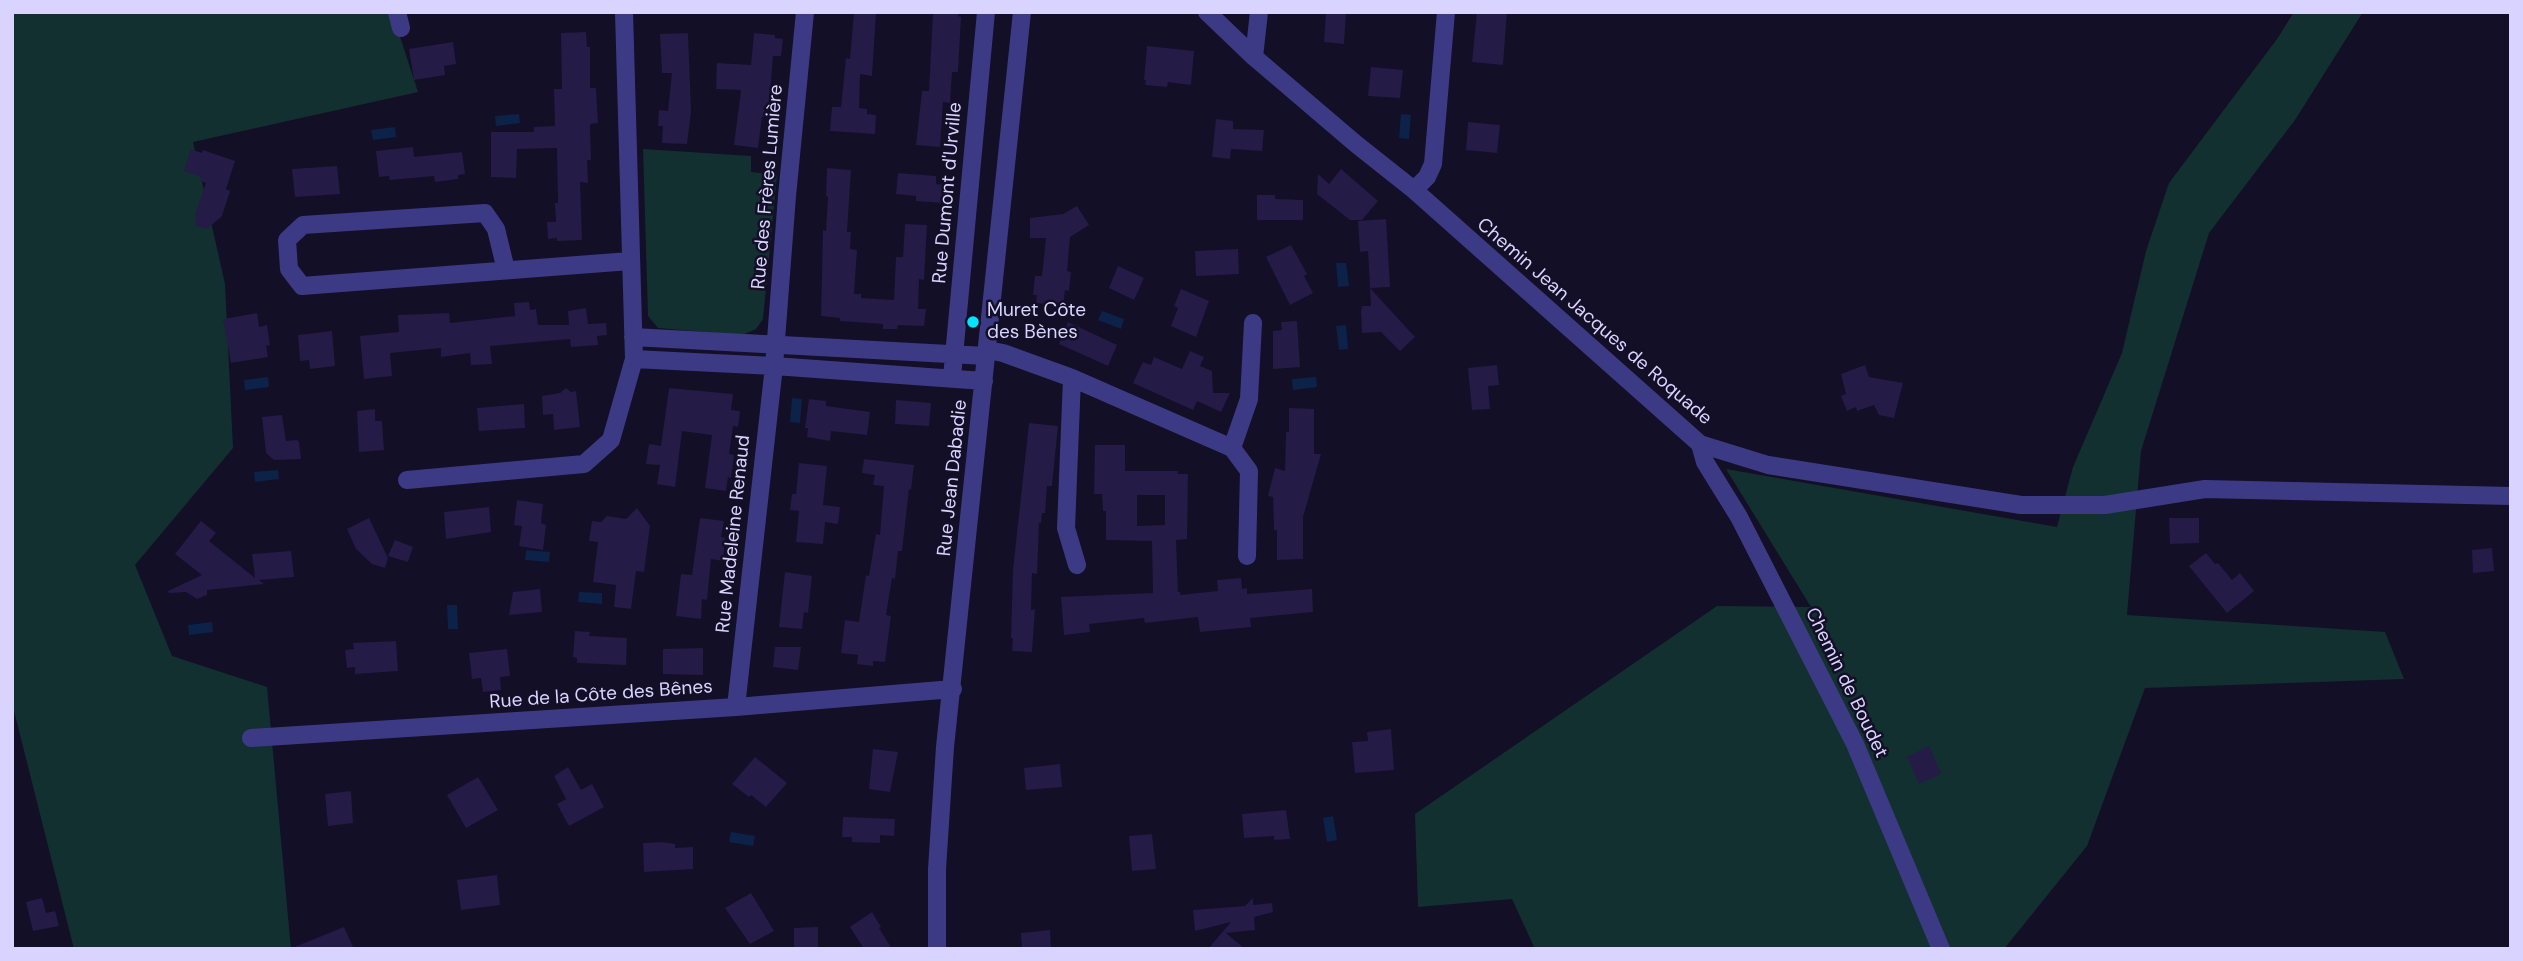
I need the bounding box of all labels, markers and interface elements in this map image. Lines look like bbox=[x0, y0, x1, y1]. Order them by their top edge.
street label: Rue des Frères Lumière bbox=[748, 84, 788, 290]
street label: Rue Dumont d'Urville bbox=[929, 101, 967, 285]
street label: Chemin Jean Jacques de Roquade bbox=[1472, 214, 1716, 430]
place label: Muret Côte des Bènes bbox=[987, 300, 1086, 344]
marker: Muret Côte des Bènes bbox=[965, 314, 981, 330]
street label: Rue Jean Dabadie bbox=[933, 398, 973, 558]
street label: Rue Madeleine Renaud bbox=[712, 434, 756, 634]
street label: Chemin de Boudet bbox=[1800, 604, 1892, 762]
street label: Rue de la Côte des Bênes bbox=[489, 676, 713, 714]

